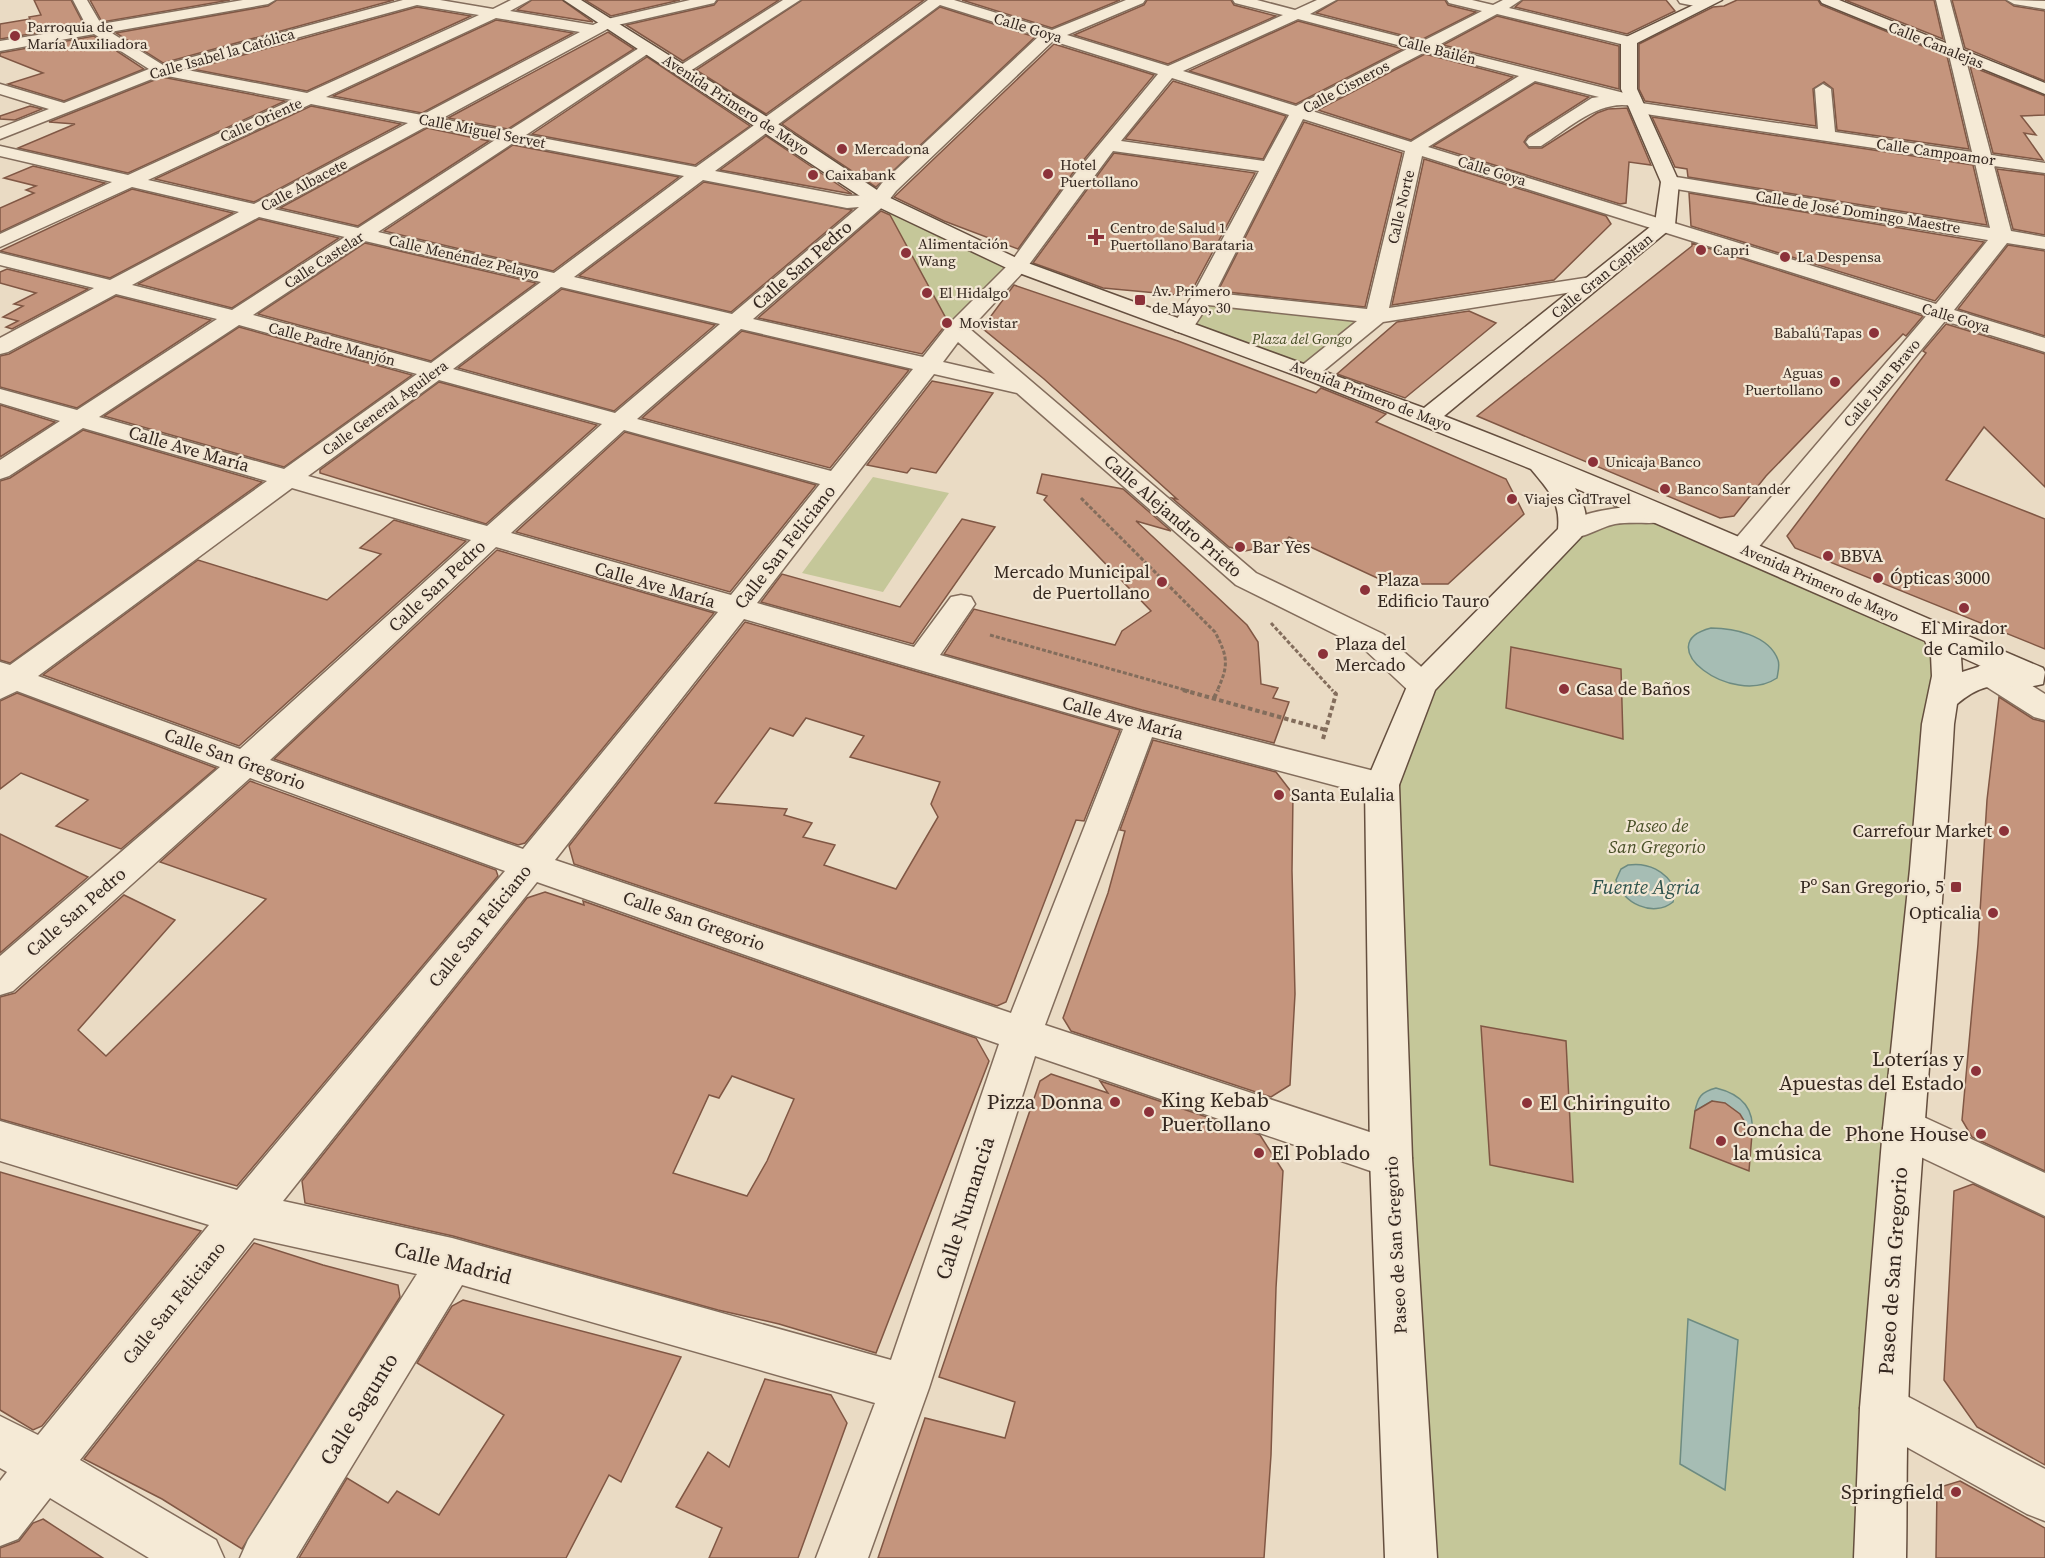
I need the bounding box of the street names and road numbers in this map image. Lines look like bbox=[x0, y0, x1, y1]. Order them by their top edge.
street label: Calle Goya bbox=[991, 7, 1065, 48]
street label: Calle Canalejas bbox=[1885, 16, 1987, 73]
street label: Calle Isabel la Católica bbox=[147, 23, 297, 84]
street label: Calle Bailén bbox=[1396, 30, 1478, 69]
street label: Avenida Primero de Mayo bbox=[659, 49, 814, 160]
street label: Calle Cisneros bbox=[1299, 55, 1393, 118]
street label: Calle Oriente bbox=[216, 92, 305, 147]
street label: Calle Miguel Servet bbox=[417, 108, 547, 153]
street label: Calle Campoamor bbox=[1875, 133, 1998, 170]
street label: Calle Goya bbox=[1455, 150, 1529, 191]
street label: Calle Albacete bbox=[257, 153, 351, 216]
street label: Calle Norte bbox=[1382, 167, 1419, 246]
street label: Calle de José Domingo Maestre bbox=[1754, 185, 1962, 238]
street label: Calle San Pedro bbox=[746, 214, 857, 315]
street label: Calle Castelar bbox=[280, 226, 368, 293]
street label: Calle Gran Capitan bbox=[1546, 228, 1657, 323]
street label: Calle Menéndez Pelayo bbox=[387, 229, 541, 284]
street label: Calle Goya bbox=[1919, 297, 1993, 338]
street label: Calle Padre Manjón bbox=[266, 316, 398, 371]
street label: Calle Juan Bravo bbox=[1838, 334, 1925, 431]
street label: Calle General Aguilera bbox=[318, 355, 452, 460]
street label: Avenida Primero de Mayo bbox=[1287, 355, 1455, 436]
street label: Calle Ave María bbox=[126, 419, 253, 478]
street label: Calle Alejandro Prieto bbox=[1099, 448, 1248, 583]
street label: Calle San Feliciano bbox=[728, 479, 841, 614]
street label: Calle San Pedro bbox=[382, 534, 491, 637]
street label: Avenida Primero de Mayo bbox=[1738, 538, 1903, 627]
street label: Calle Ave María bbox=[592, 555, 719, 614]
street label: Calle Ave María bbox=[1060, 689, 1187, 746]
street label: Calle San Gregorio bbox=[161, 721, 309, 796]
street label: Calle San Feliciano bbox=[422, 859, 537, 992]
street label: Calle San Pedro bbox=[20, 861, 131, 962]
street label: Calle San Gregorio bbox=[620, 884, 769, 957]
street label: Calle Numancia bbox=[928, 1132, 1001, 1283]
street label: Paseo de San Gregorio bbox=[1378, 1155, 1413, 1335]
street label: Paseo de San Gregorio bbox=[1871, 1166, 1914, 1376]
street label: Calle Madrid bbox=[391, 1234, 515, 1291]
street label: Calle San Feliciano bbox=[116, 1236, 231, 1369]
street label: Calle Sagunto bbox=[313, 1347, 405, 1470]

